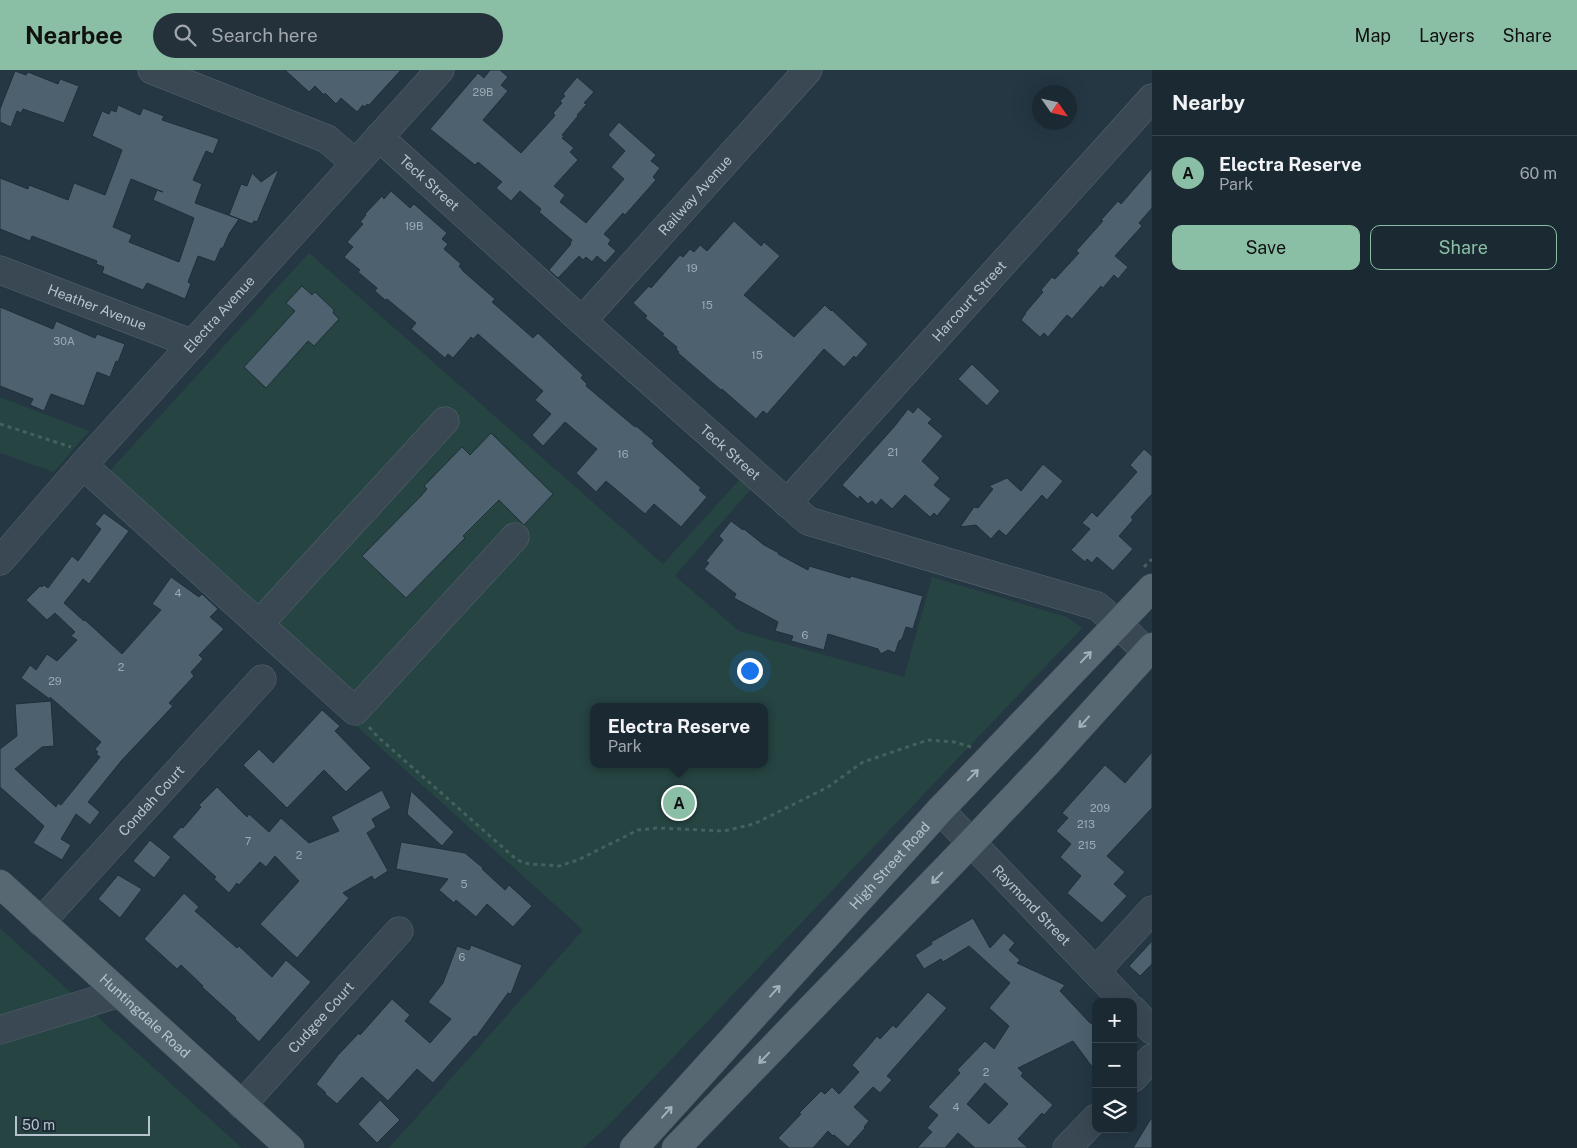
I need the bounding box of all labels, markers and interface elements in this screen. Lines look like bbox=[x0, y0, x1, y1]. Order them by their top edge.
search box bbox=[153, 13, 503, 58]
text: Nearbee bbox=[25, 21, 123, 49]
icon: search bbox=[171, 21, 199, 49]
text: Search here bbox=[211, 24, 318, 46]
text: Map bbox=[1355, 25, 1391, 46]
text: Layers bbox=[1419, 25, 1475, 46]
text: Share bbox=[1503, 25, 1552, 46]
north arrow bbox=[1032, 85, 1077, 130]
house number: 29B bbox=[473, 86, 493, 98]
text: Nearby bbox=[1172, 90, 1245, 115]
street label: Teck Street bbox=[396, 152, 463, 214]
street label: Railway Avenue bbox=[655, 152, 735, 239]
text: Electra Reserve bbox=[1219, 153, 1362, 175]
text: A bbox=[1182, 164, 1194, 183]
text: 60 m bbox=[1520, 164, 1557, 183]
text: Park bbox=[1219, 175, 1253, 194]
house number: 19B bbox=[405, 220, 423, 232]
button: Save bbox=[1172, 225, 1360, 270]
button: Share bbox=[1370, 225, 1557, 270]
street label: Harcourt Street bbox=[929, 257, 1009, 344]
house number: 19 bbox=[686, 262, 698, 274]
street label: Electra Avenue bbox=[181, 273, 258, 356]
street label: Heather Avenue bbox=[45, 281, 149, 333]
house number: 15 bbox=[701, 299, 713, 311]
house number: 30A bbox=[53, 335, 75, 347]
house number: 15 bbox=[751, 349, 763, 361]
street label: Teck Street bbox=[697, 421, 764, 483]
house number: 21 bbox=[887, 446, 899, 458]
house number: 16 bbox=[617, 448, 629, 460]
house number: 4 bbox=[175, 587, 182, 599]
house number: 6 bbox=[802, 629, 809, 641]
one-way arrow bbox=[1080, 651, 1092, 663]
your location bbox=[737, 658, 763, 684]
house number: 2 bbox=[118, 661, 125, 673]
house number: 29 bbox=[48, 675, 62, 687]
popup bbox=[590, 703, 768, 768]
text: Electra Reserve bbox=[608, 715, 750, 737]
one-way arrow bbox=[1078, 715, 1090, 728]
text: Park bbox=[608, 737, 642, 756]
street label: Condah Court bbox=[115, 762, 187, 839]
one-way arrow bbox=[967, 768, 979, 781]
pin: A bbox=[663, 784, 695, 822]
house number: 209 bbox=[1090, 802, 1110, 814]
house number: 213 bbox=[1077, 818, 1095, 830]
street label: High Street Road bbox=[846, 819, 933, 912]
house number: 7 bbox=[245, 835, 252, 847]
house number: 215 bbox=[1078, 839, 1096, 851]
house number: 2 bbox=[296, 849, 303, 861]
street label: Raymond Street bbox=[989, 862, 1074, 948]
one-way arrow bbox=[931, 872, 943, 884]
house number: 5 bbox=[460, 878, 468, 890]
house number: 6 bbox=[459, 951, 466, 963]
street label: Huntingdale Road bbox=[96, 971, 193, 1061]
street label: Cudgee Court bbox=[285, 979, 357, 1056]
one-way arrow bbox=[770, 985, 781, 998]
map controls bbox=[1092, 998, 1137, 1133]
button: + bbox=[1092, 998, 1137, 1043]
button: − bbox=[1092, 1043, 1137, 1088]
one-way arrow bbox=[758, 1051, 770, 1063]
house number: 2 bbox=[983, 1066, 990, 1078]
button: layers bbox=[1092, 1088, 1137, 1133]
house number: 4 bbox=[953, 1101, 960, 1113]
one-way arrow bbox=[661, 1105, 672, 1118]
scale bar bbox=[15, 1113, 150, 1136]
text: 50 m bbox=[22, 1117, 55, 1133]

